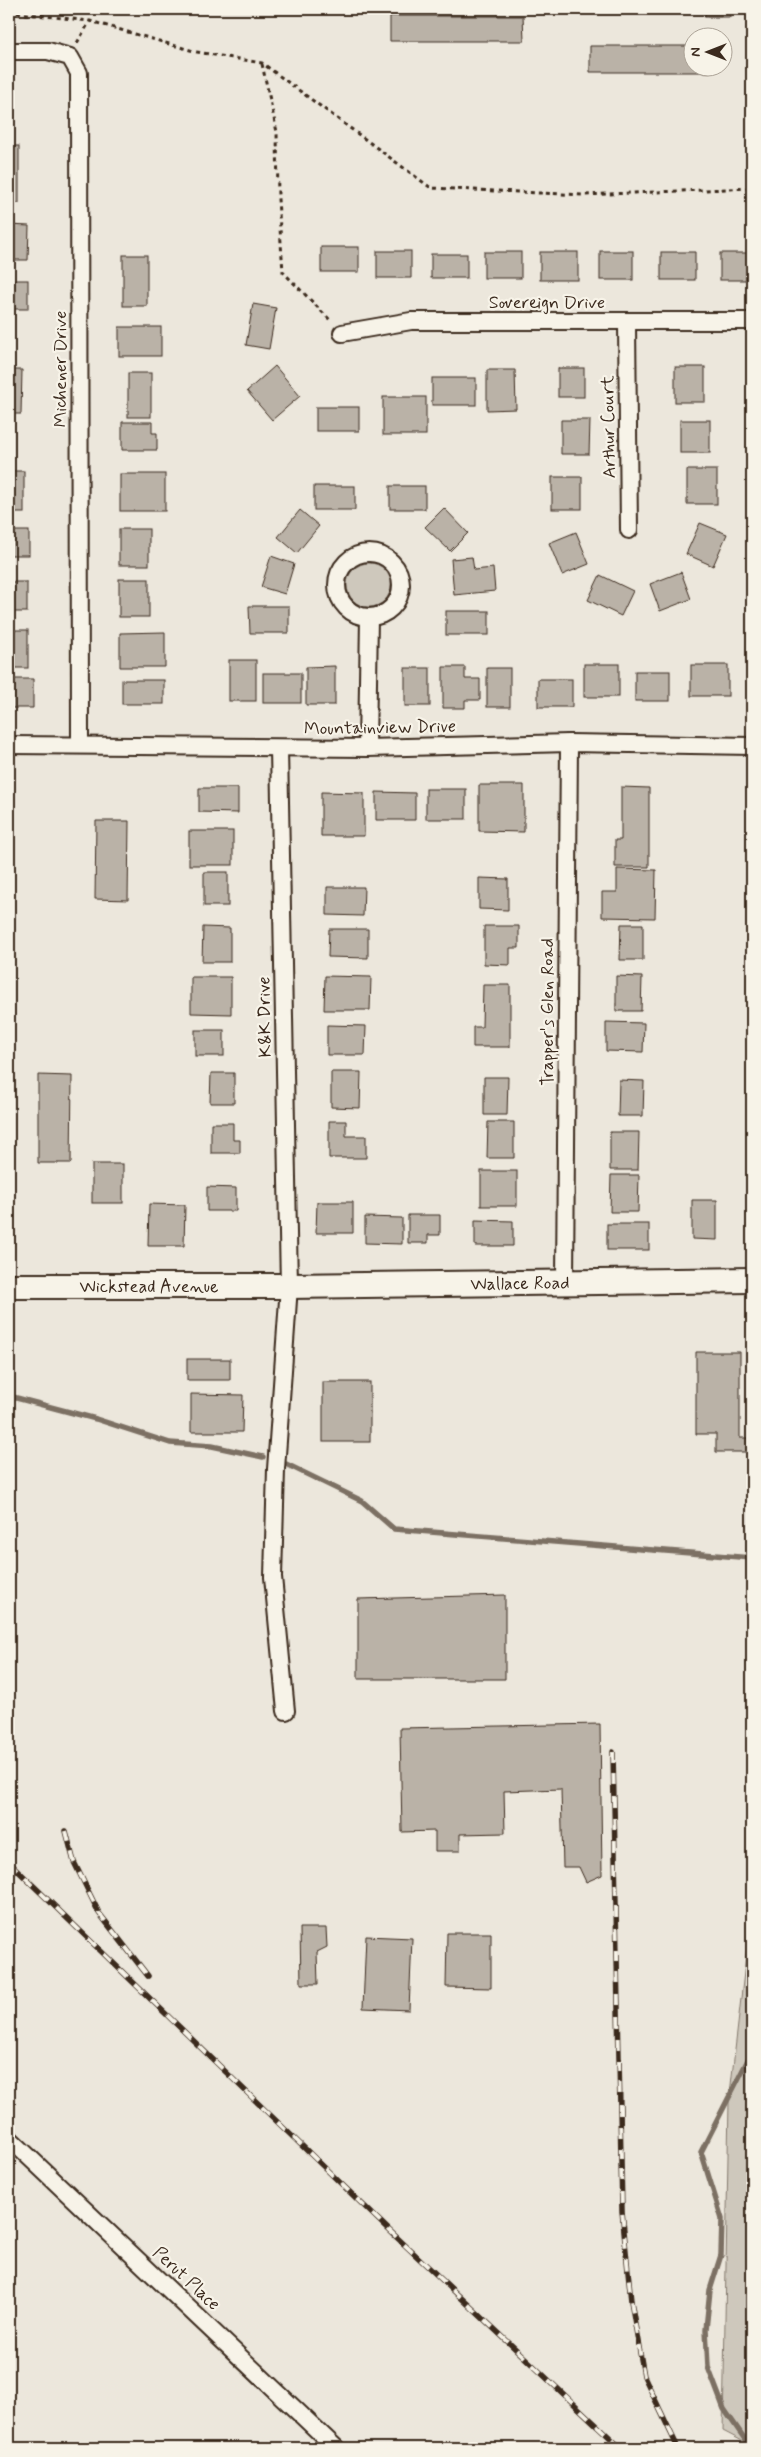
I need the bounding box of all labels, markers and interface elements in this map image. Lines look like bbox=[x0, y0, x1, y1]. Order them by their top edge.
north arrow bbox=[684, 28, 734, 78]
text: N bbox=[687, 47, 705, 57]
street label: Sovereign Drive bbox=[489, 291, 605, 315]
street label: Michener Drive bbox=[49, 311, 73, 427]
street label: Arthur Court bbox=[596, 375, 622, 479]
street label: Mountainview Drive bbox=[304, 715, 456, 741]
street label: Trapper's Glen Road bbox=[536, 938, 560, 1086]
street label: K&K Drive bbox=[252, 976, 278, 1058]
street label: Wallace Road bbox=[470, 1271, 570, 1297]
street label: Wickstead Avenue bbox=[79, 1275, 219, 1299]
street label: Perut Place bbox=[147, 2241, 225, 2316]

